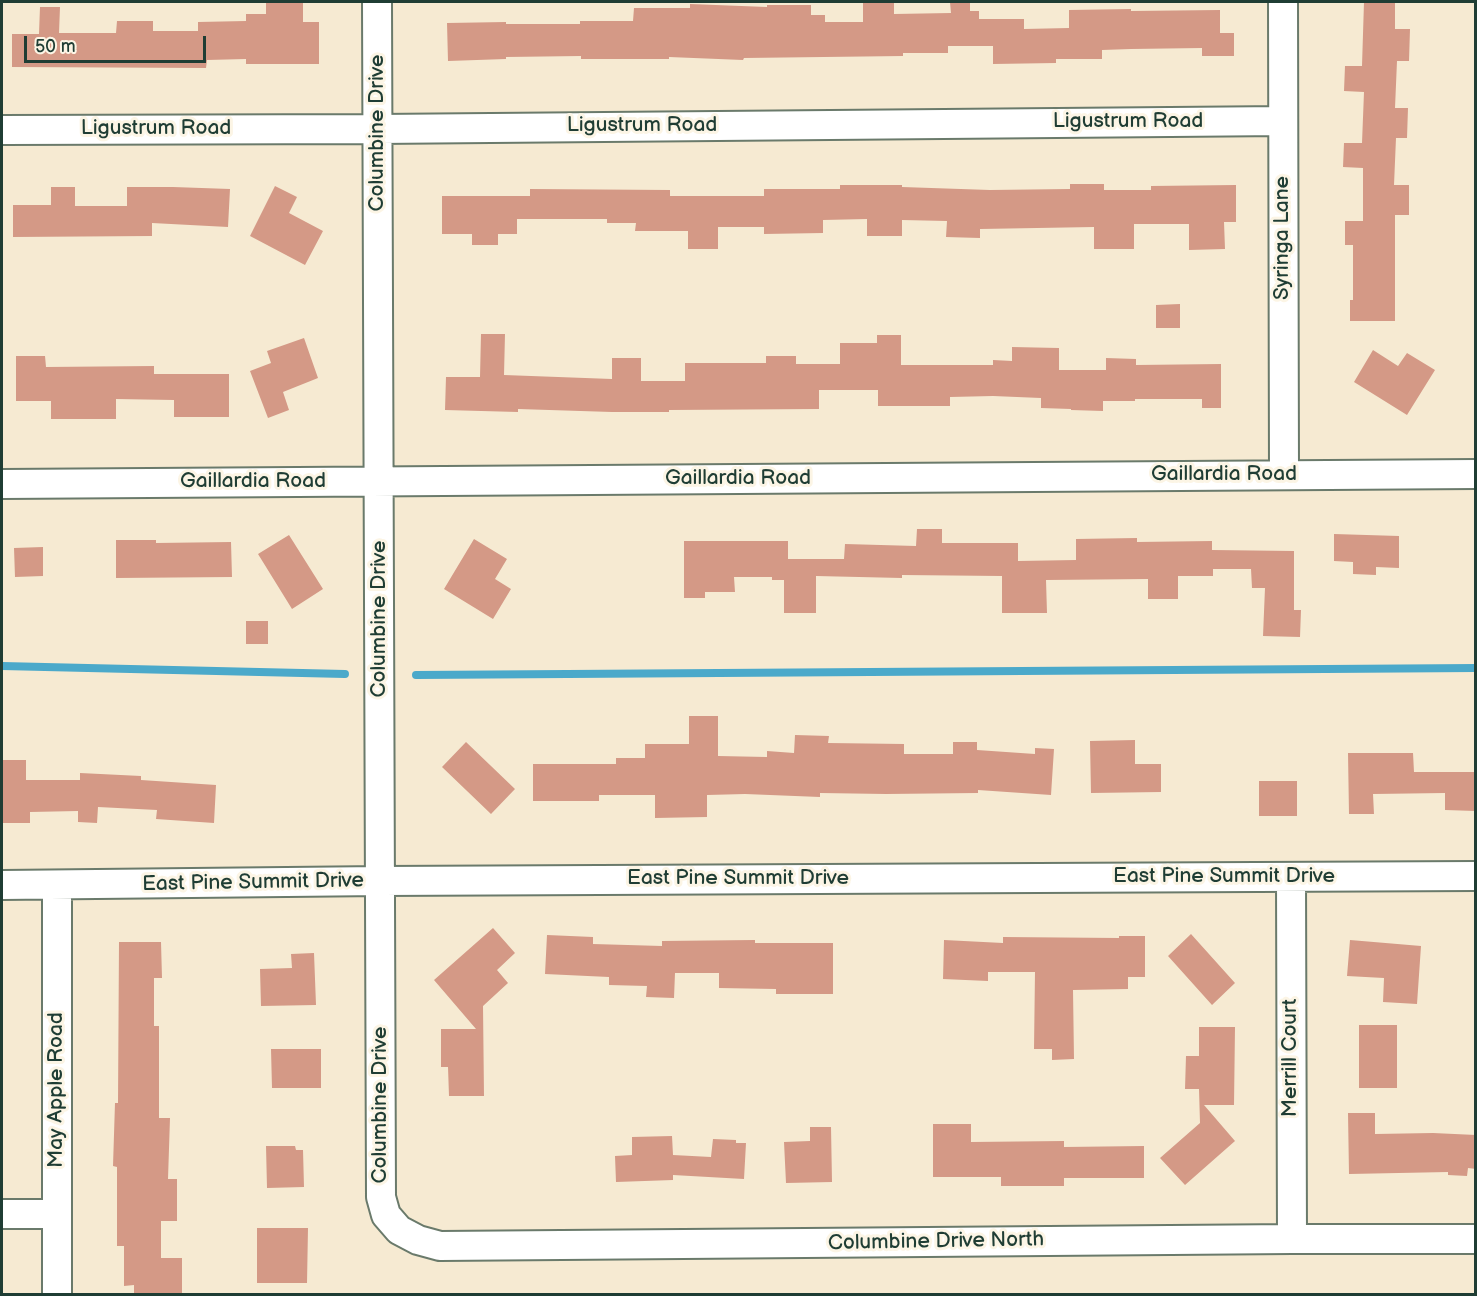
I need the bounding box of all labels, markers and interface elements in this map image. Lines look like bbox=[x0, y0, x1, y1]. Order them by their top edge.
scale bar bbox=[27, 24, 208, 62]
text: 50 m bbox=[35, 36, 76, 57]
street label: Columbine Drive bbox=[365, 55, 391, 211]
street label: Ligustrum Road bbox=[1053, 109, 1203, 135]
street label: Ligustrum Road bbox=[567, 113, 717, 139]
street label: Ligustrum Road bbox=[81, 116, 231, 142]
street label: Syringa Lane bbox=[1270, 176, 1296, 300]
street label: Gaillardia Road bbox=[1151, 462, 1297, 488]
street label: Gaillardia Road bbox=[665, 466, 811, 492]
street label: Gaillardia Road bbox=[180, 469, 326, 495]
street label: Columbine Drive bbox=[367, 541, 393, 697]
street label: East Pine Summit Drive bbox=[1113, 864, 1335, 890]
street label: East Pine Summit Drive bbox=[627, 866, 849, 892]
street label: East Pine Summit Drive bbox=[142, 868, 364, 898]
street label: Merrill Court bbox=[1278, 999, 1304, 1117]
street label: May Apple Road bbox=[44, 1012, 70, 1168]
street label: Columbine Drive bbox=[368, 1027, 394, 1183]
street label: Columbine Drive North bbox=[828, 1228, 1044, 1256]

